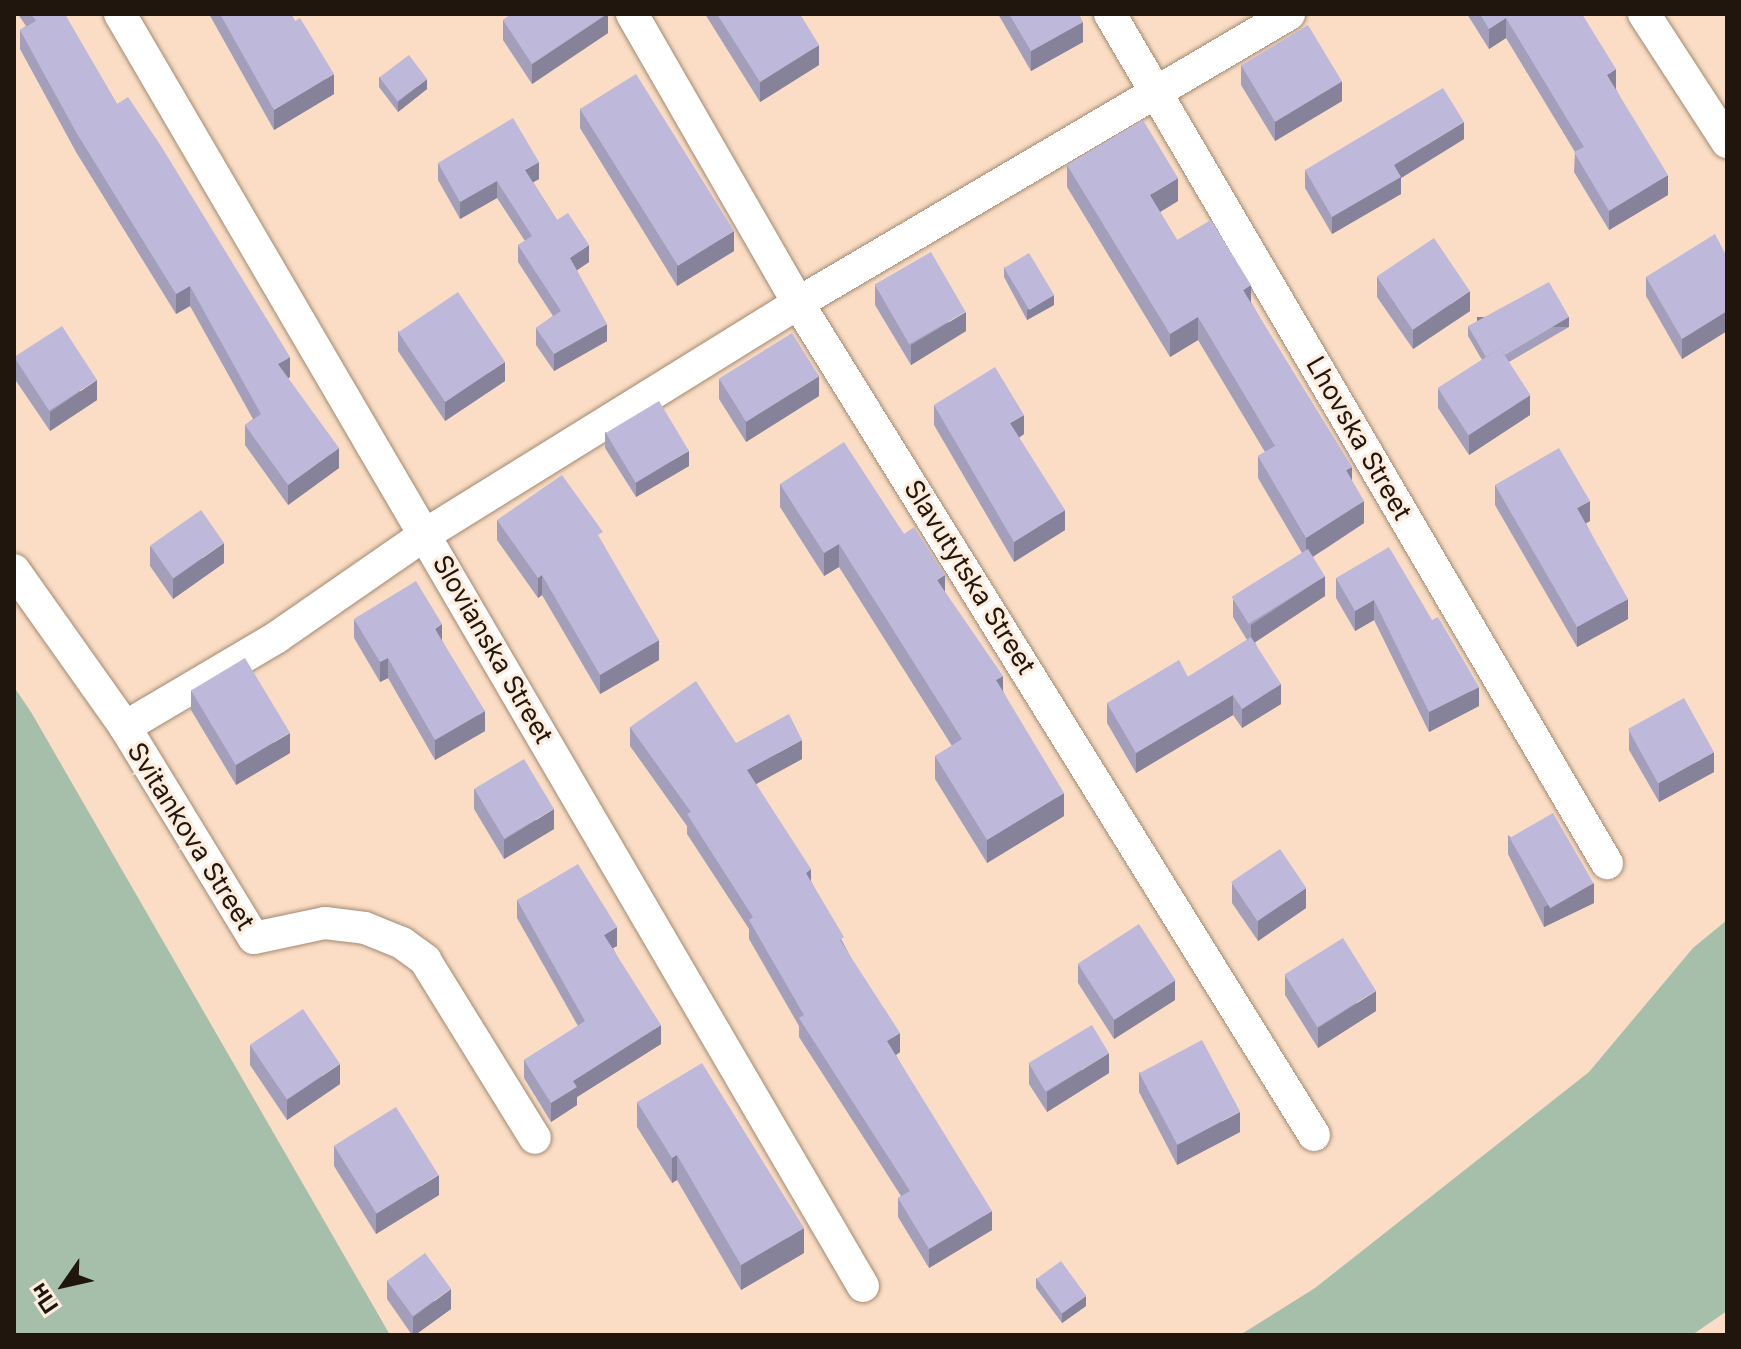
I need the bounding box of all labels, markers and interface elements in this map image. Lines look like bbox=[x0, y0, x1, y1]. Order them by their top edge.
street label: Lhovska Street bbox=[1300, 351, 1418, 525]
street label: Slavutytska Street bbox=[898, 474, 1042, 680]
street label: Slovianska Street bbox=[426, 549, 560, 749]
street label: Svitankova Street bbox=[121, 737, 261, 935]
north arrow bbox=[24, 1245, 104, 1325]
text: Пн bbox=[25, 1279, 63, 1318]

